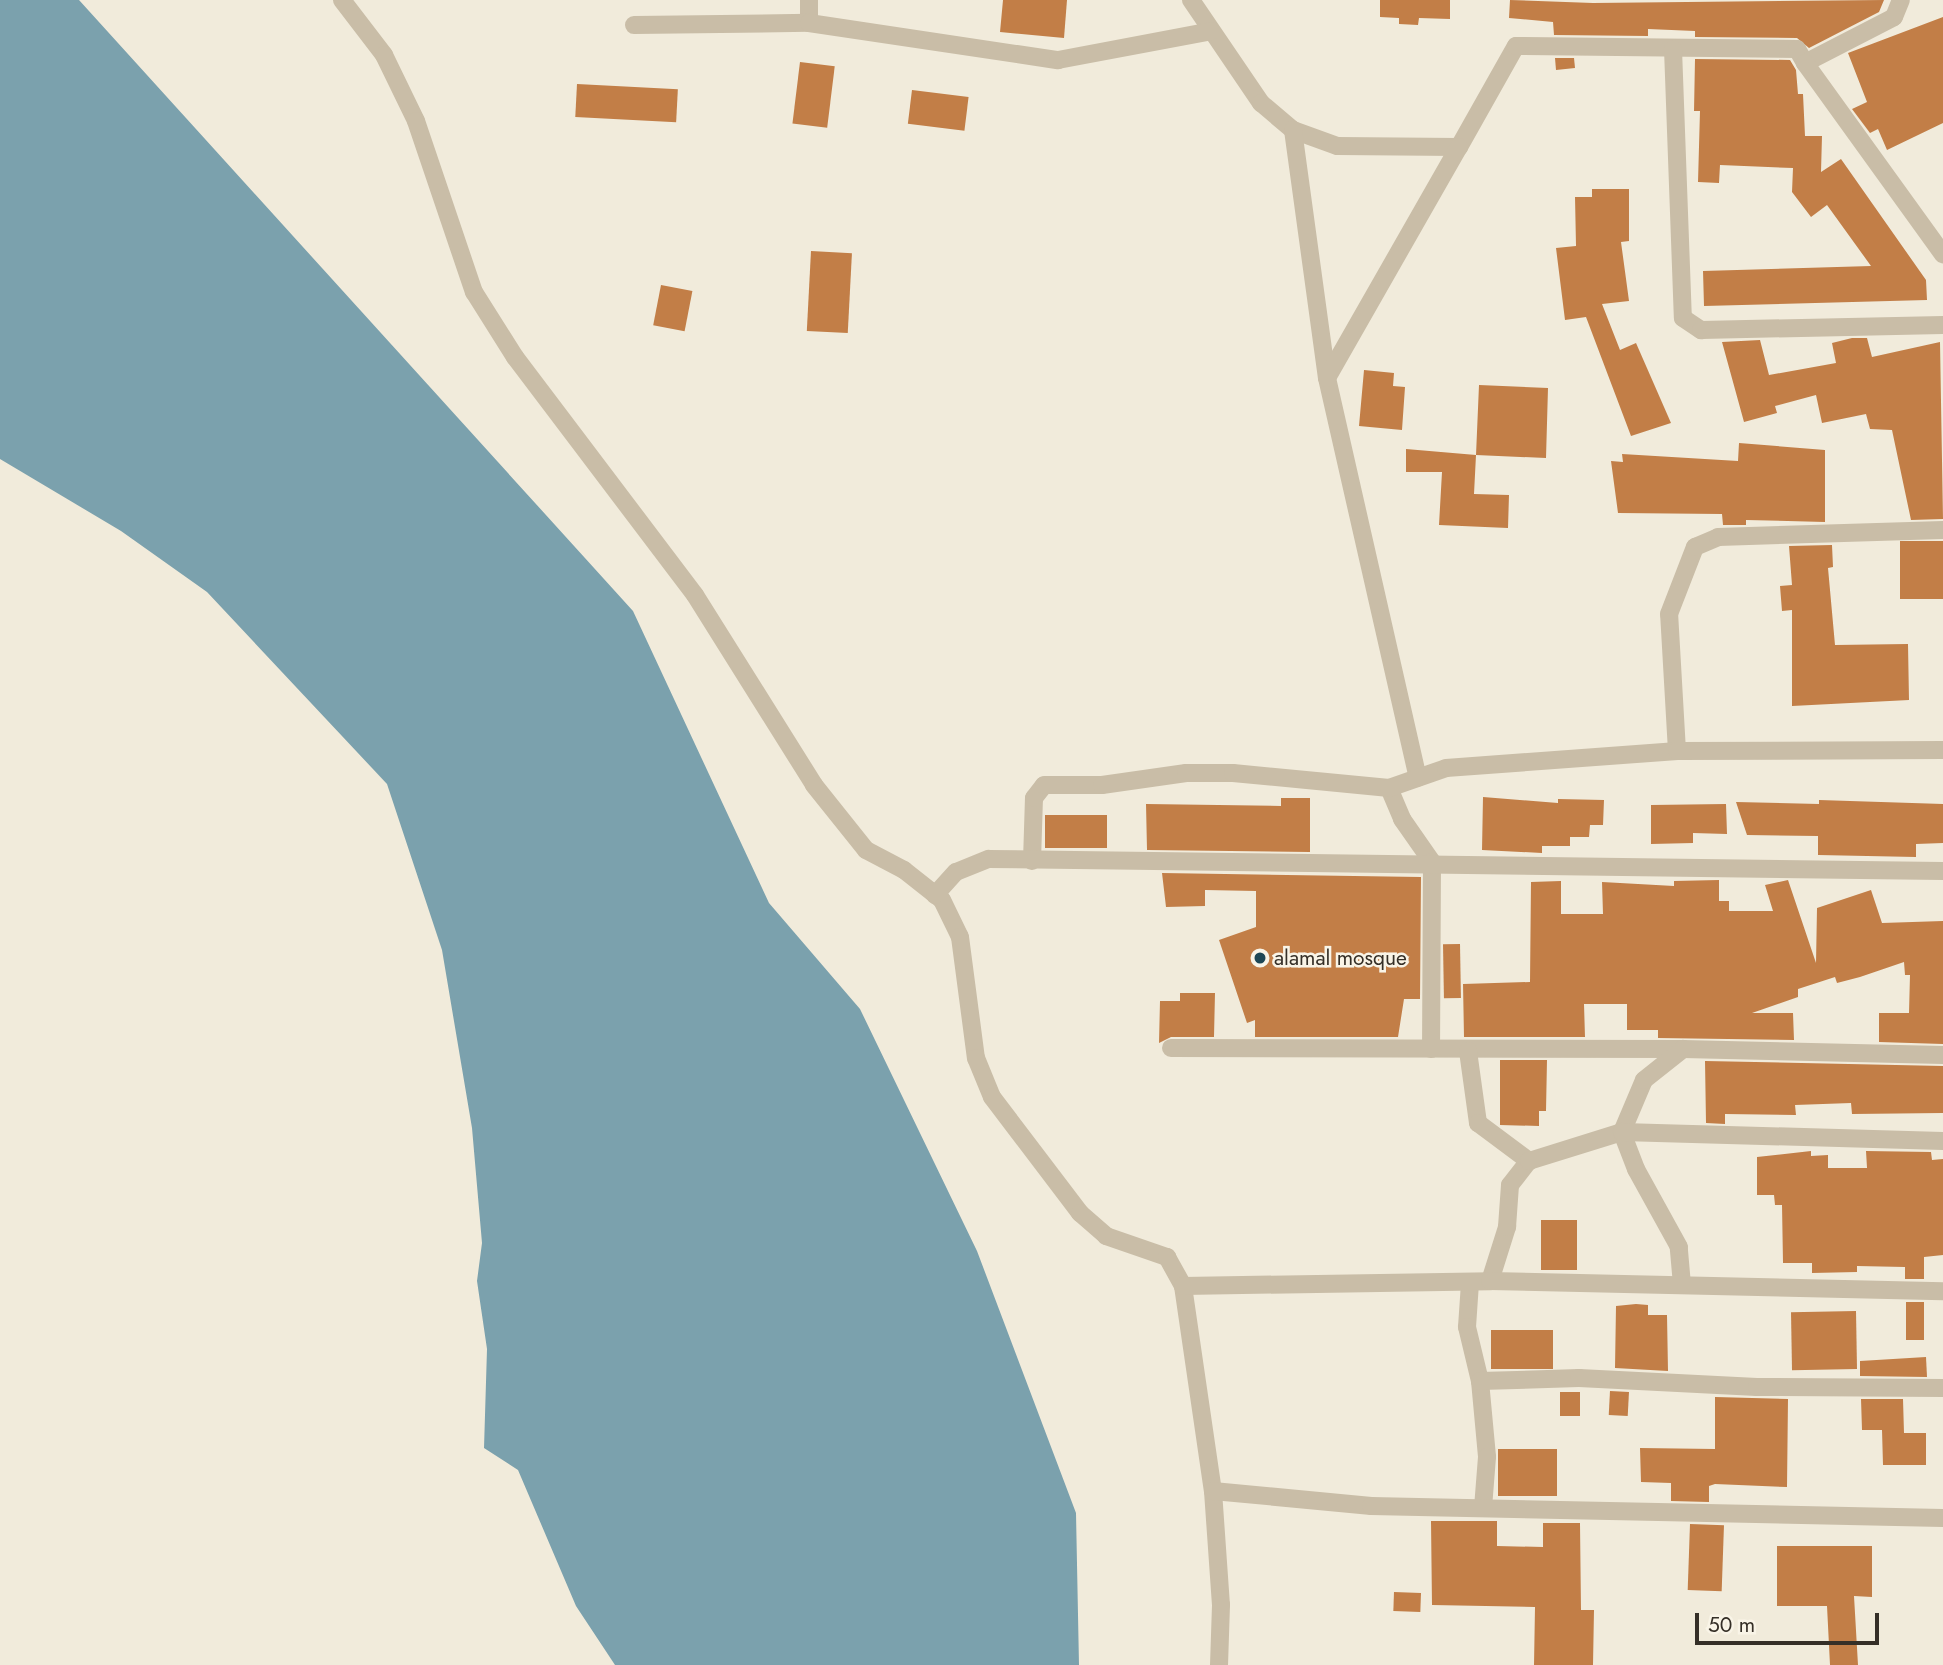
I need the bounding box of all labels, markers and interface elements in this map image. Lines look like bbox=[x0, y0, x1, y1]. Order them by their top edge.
place label: alamal mosque bbox=[1274, 945, 1407, 971]
marker: alamal mosque bbox=[1252, 950, 1268, 966]
scale bar bbox=[1698, 1598, 1882, 1642]
text: 50 m bbox=[1708, 1610, 1755, 1640]

